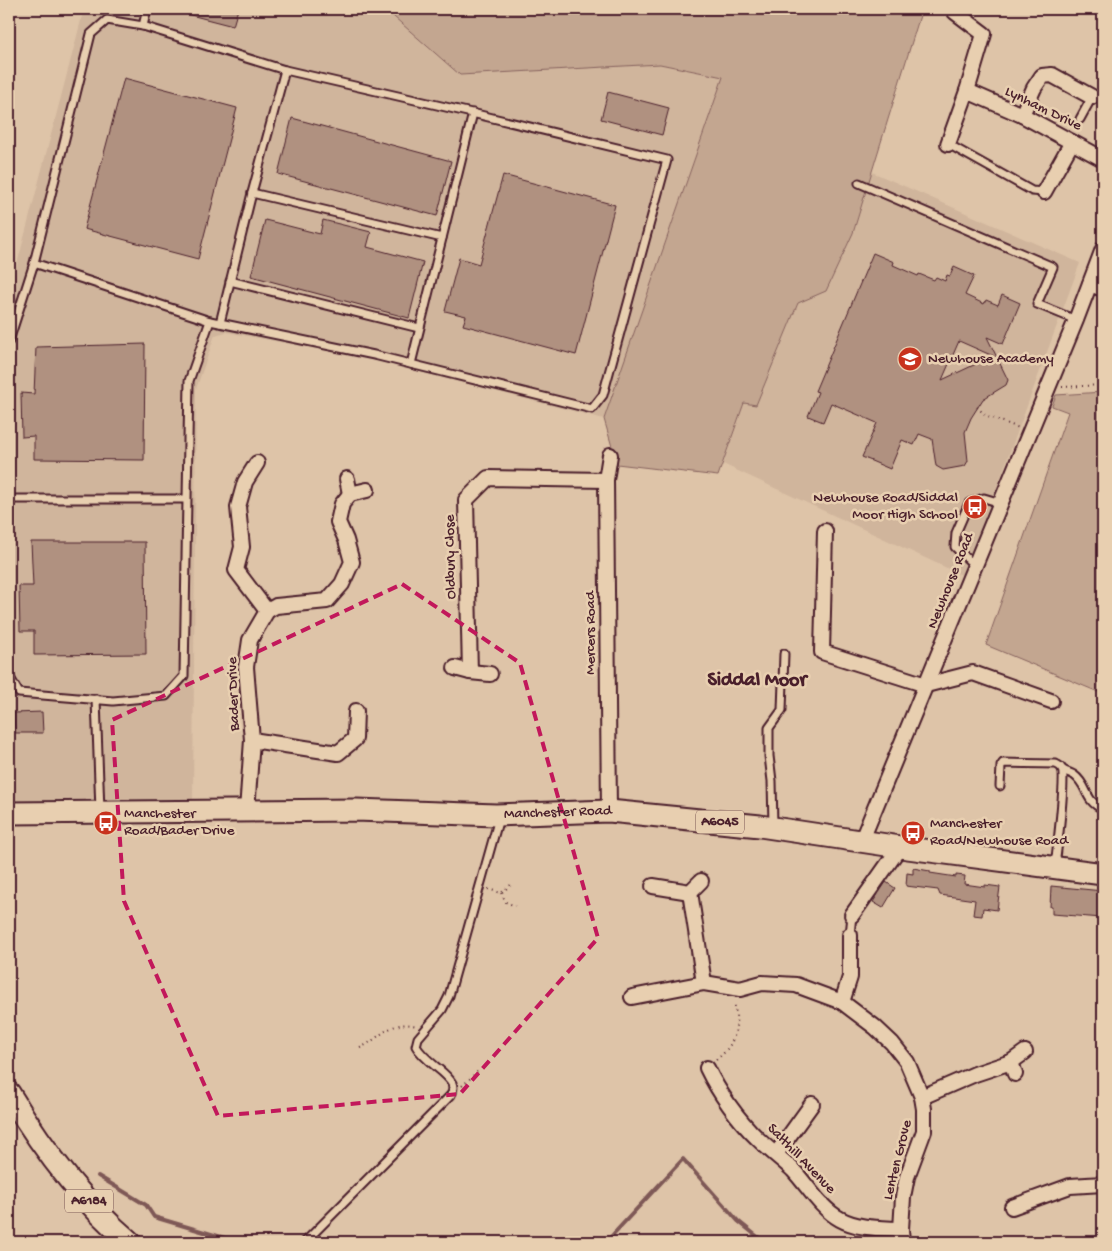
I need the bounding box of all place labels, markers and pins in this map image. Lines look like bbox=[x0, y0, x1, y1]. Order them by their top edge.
school or university icon: Newhouse Academy bbox=[897, 346, 923, 372]
place label: Newhouse Academy bbox=[928, 350, 1054, 368]
place label: Newhouse Road/Siddal Moor High School bbox=[813, 489, 958, 524]
bus stop icon: Newhouse Road/Siddal Moor High School bbox=[962, 494, 988, 520]
place label: Manchester Road/Bader Drive bbox=[124, 805, 235, 840]
bus stop icon: Manchester Road/Bader Drive bbox=[93, 810, 119, 836]
place label: Manchester Road/Newhouse Road bbox=[930, 815, 1069, 850]
bus stop icon: Manchester Road/Newhouse Road bbox=[900, 820, 926, 846]

